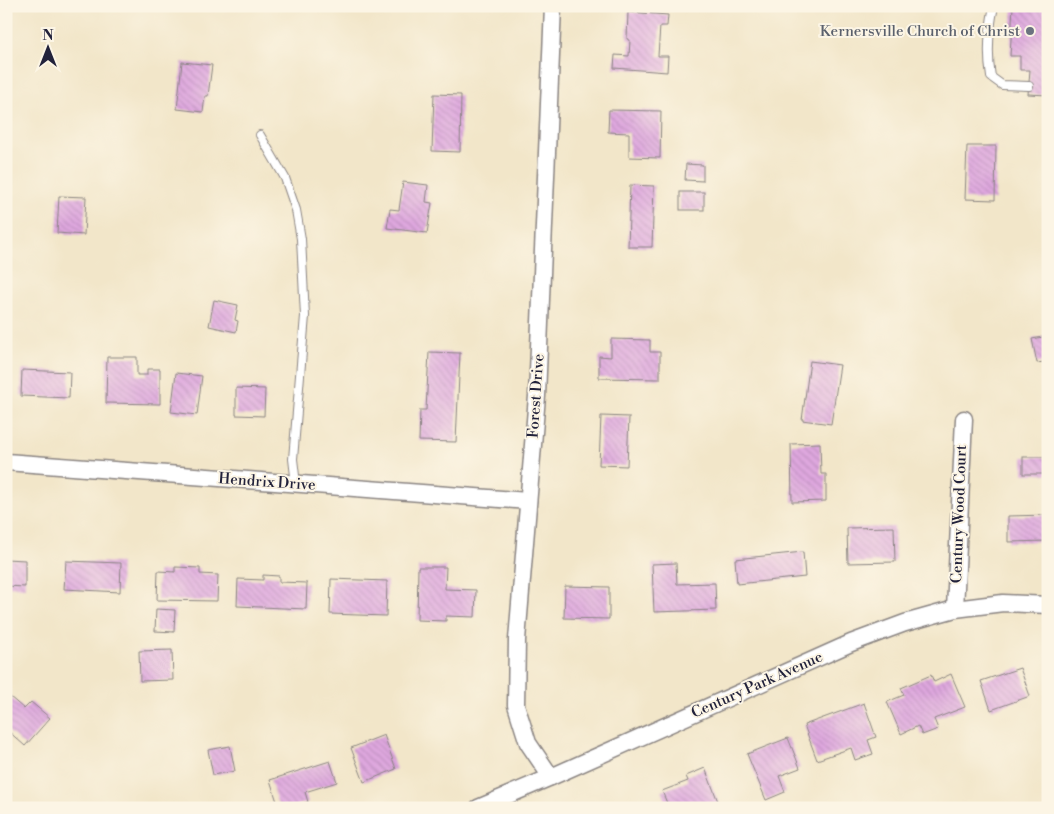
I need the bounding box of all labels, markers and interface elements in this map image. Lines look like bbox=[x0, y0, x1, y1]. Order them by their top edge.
north arrow bbox=[22, 22, 72, 72]
place label: Kernersville Church of Christ bbox=[820, 22, 1021, 41]
marker: Kernersville Church of Christ bbox=[1024, 25, 1036, 37]
text: N bbox=[42, 27, 54, 45]
street label: Forest Drive bbox=[524, 353, 548, 439]
street label: Century Wood Court bbox=[947, 444, 971, 584]
street label: Hendrix Drive bbox=[218, 469, 316, 495]
street label: Century Park Avenue bbox=[688, 647, 826, 723]

